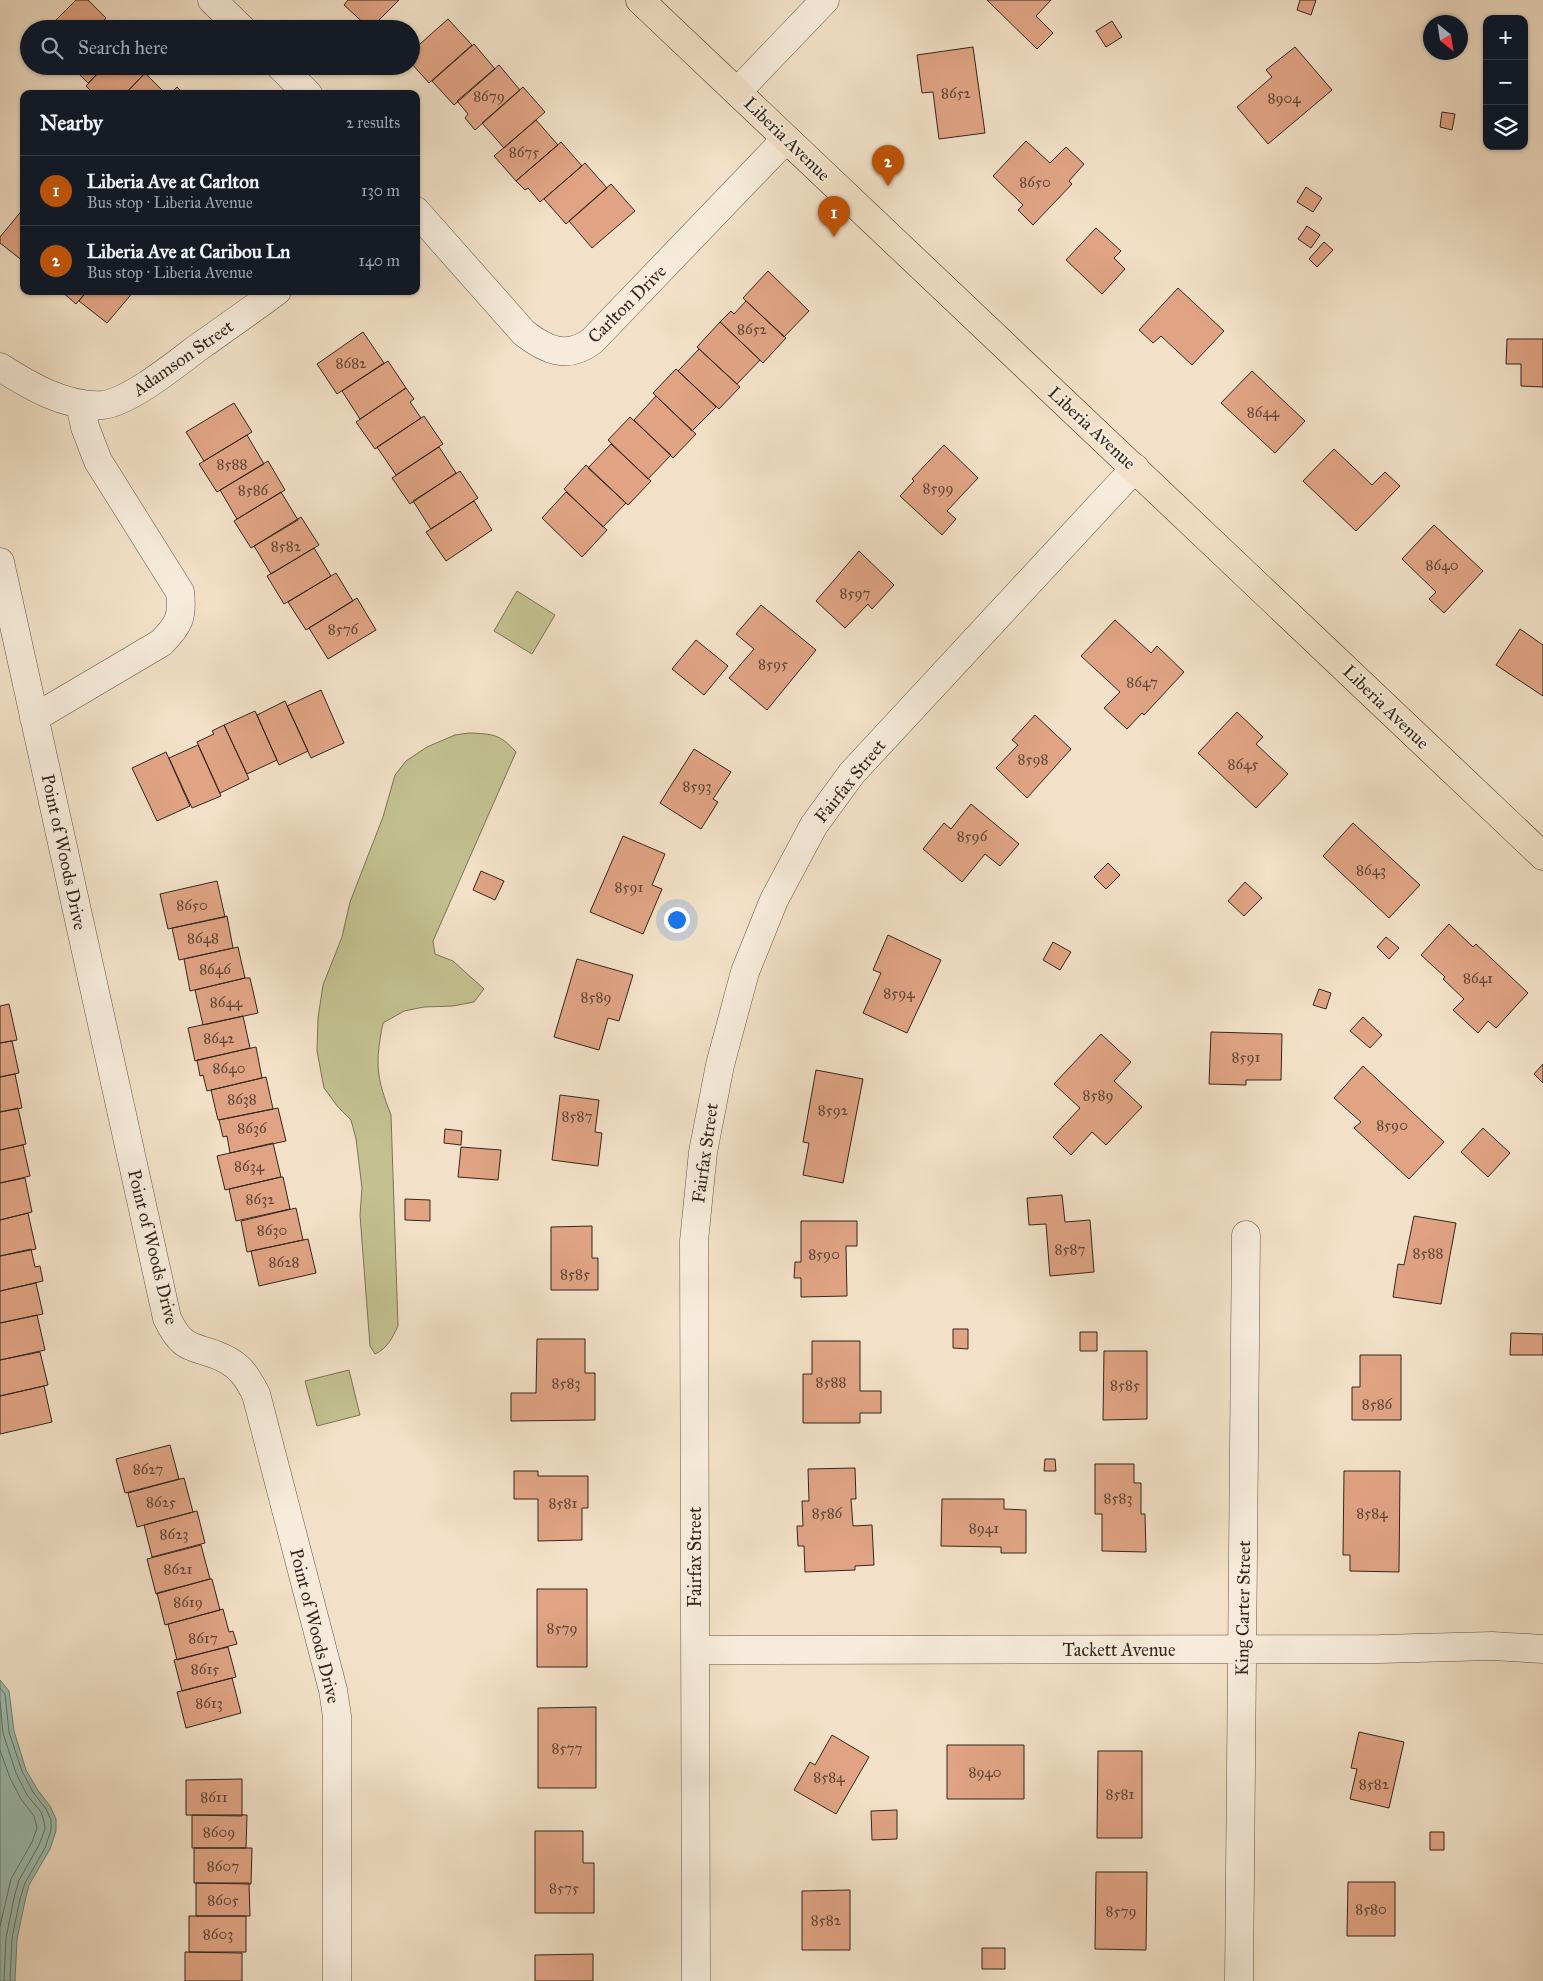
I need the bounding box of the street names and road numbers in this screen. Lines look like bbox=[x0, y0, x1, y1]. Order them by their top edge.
street label: Liberia Avenue bbox=[739, 92, 835, 186]
street label: Carlton Drive bbox=[583, 260, 671, 348]
street label: Adamson Street bbox=[128, 315, 238, 401]
street label: Liberia Avenue bbox=[1044, 382, 1140, 474]
street label: Liberia Avenue bbox=[1338, 660, 1434, 754]
street label: Fairfax Street bbox=[810, 734, 891, 827]
street label: Point of Woods Drive bbox=[37, 772, 91, 932]
street label: Fairfax Street bbox=[687, 1101, 723, 1205]
street label: Point of Woods Drive bbox=[123, 1167, 183, 1327]
street label: Fairfax Street bbox=[684, 1506, 706, 1607]
street label: King Carter Street bbox=[1231, 1539, 1256, 1676]
street label: Point of Woods Drive bbox=[285, 1546, 345, 1706]
street label: Tackett Avenue bbox=[1063, 1639, 1175, 1661]

